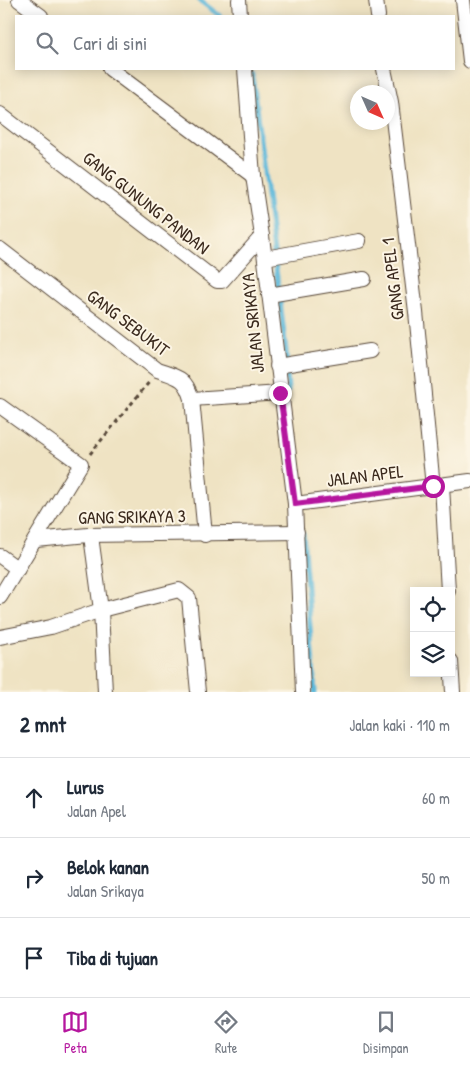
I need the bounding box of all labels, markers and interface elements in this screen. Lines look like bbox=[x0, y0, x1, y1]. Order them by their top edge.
search box bbox=[15, 15, 455, 70]
icon: search bbox=[33, 29, 61, 57]
text: Cari di sini bbox=[73, 30, 147, 56]
north arrow bbox=[350, 85, 395, 130]
street label: GANG GUNUNG PANDAN bbox=[78, 145, 215, 260]
street label: GANG APEL 1 bbox=[375, 237, 410, 322]
street label: JALAN SRIKAYA bbox=[235, 272, 270, 374]
street label: GANG SEBUKIT bbox=[82, 283, 175, 362]
route end bbox=[269, 382, 292, 405]
street label: JALAN APEL bbox=[325, 458, 405, 493]
route start bbox=[422, 475, 445, 498]
street label: GANG SRIKAYA 3 bbox=[78, 503, 186, 530]
map controls bbox=[410, 587, 455, 677]
button: locate bbox=[410, 587, 455, 632]
button: layers bbox=[410, 632, 455, 677]
text: 2 mnt bbox=[20, 710, 66, 739]
text: Jalan kaki · 110 m bbox=[349, 714, 450, 736]
text: Lurus bbox=[67, 774, 104, 800]
icon: ahead bbox=[20, 784, 48, 812]
text: 60 m bbox=[422, 787, 450, 809]
text: Jalan Apel bbox=[67, 800, 126, 822]
text: Belok kanan bbox=[67, 854, 149, 880]
icon: right bbox=[20, 864, 48, 892]
text: 50 m bbox=[422, 867, 450, 889]
text: Jalan Srikaya bbox=[67, 880, 144, 902]
icon: arrive bbox=[20, 944, 48, 972]
text: Tiba di tujuan bbox=[67, 945, 158, 971]
tab: Peta bbox=[61, 1008, 89, 1057]
tab: Rute bbox=[212, 1008, 240, 1057]
tab: Disimpan bbox=[363, 1008, 409, 1057]

